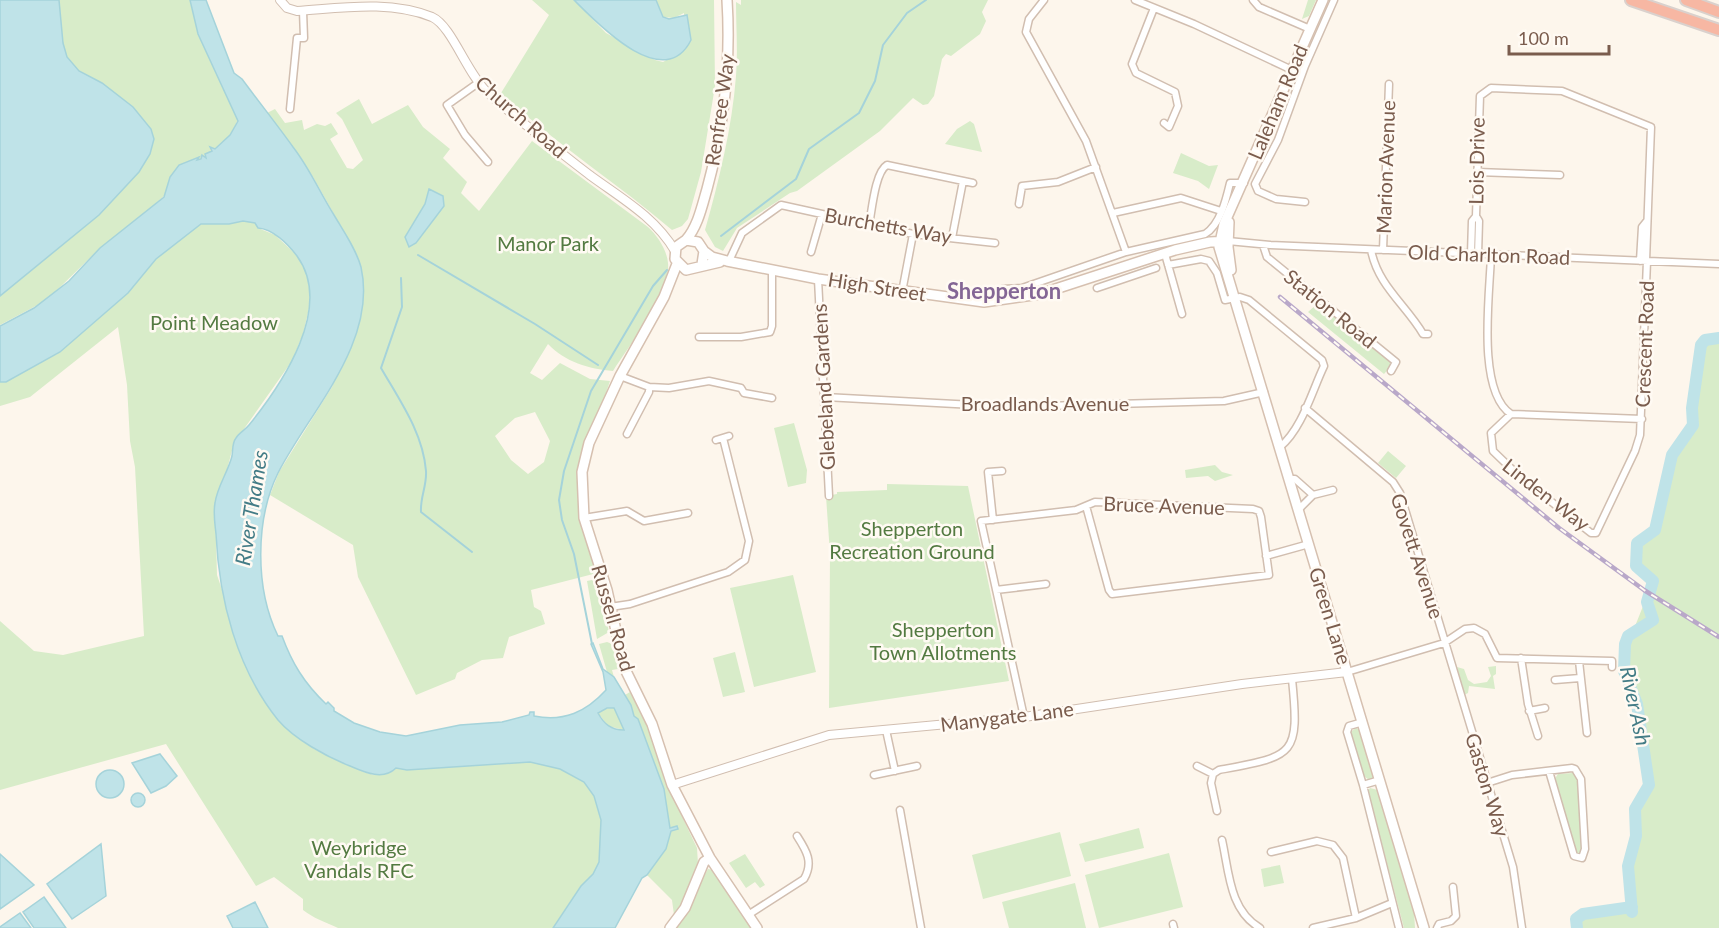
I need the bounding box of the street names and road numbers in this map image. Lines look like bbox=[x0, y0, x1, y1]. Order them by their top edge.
street label: Laleham Road bbox=[1242, 41, 1312, 163]
street label: Renfree Way bbox=[699, 52, 739, 167]
street label: Church Road bbox=[471, 70, 572, 162]
street label: Marion Avenue bbox=[1371, 100, 1399, 234]
street label: Lois Drive bbox=[1463, 117, 1489, 205]
street label: Burchetts Way bbox=[823, 202, 954, 248]
street label: Old Charlton Road bbox=[1407, 239, 1571, 269]
street label: Station Road bbox=[1280, 264, 1382, 353]
street label: High Street bbox=[826, 266, 928, 306]
street label: Crescent Road bbox=[1630, 280, 1658, 408]
street label: Glebeland Gardens bbox=[807, 303, 839, 471]
street label: Broadlands Avenue bbox=[961, 391, 1129, 415]
street label: Linden Way bbox=[1498, 453, 1595, 536]
street label: Govett Avenue bbox=[1386, 490, 1450, 621]
street label: Bruce Avenue bbox=[1103, 491, 1225, 519]
street label: Russell Road bbox=[587, 562, 641, 674]
street label: Green Lane bbox=[1305, 564, 1357, 667]
street label: Manygate Lane bbox=[939, 696, 1075, 736]
street label: Gaston Way bbox=[1461, 730, 1515, 840]

